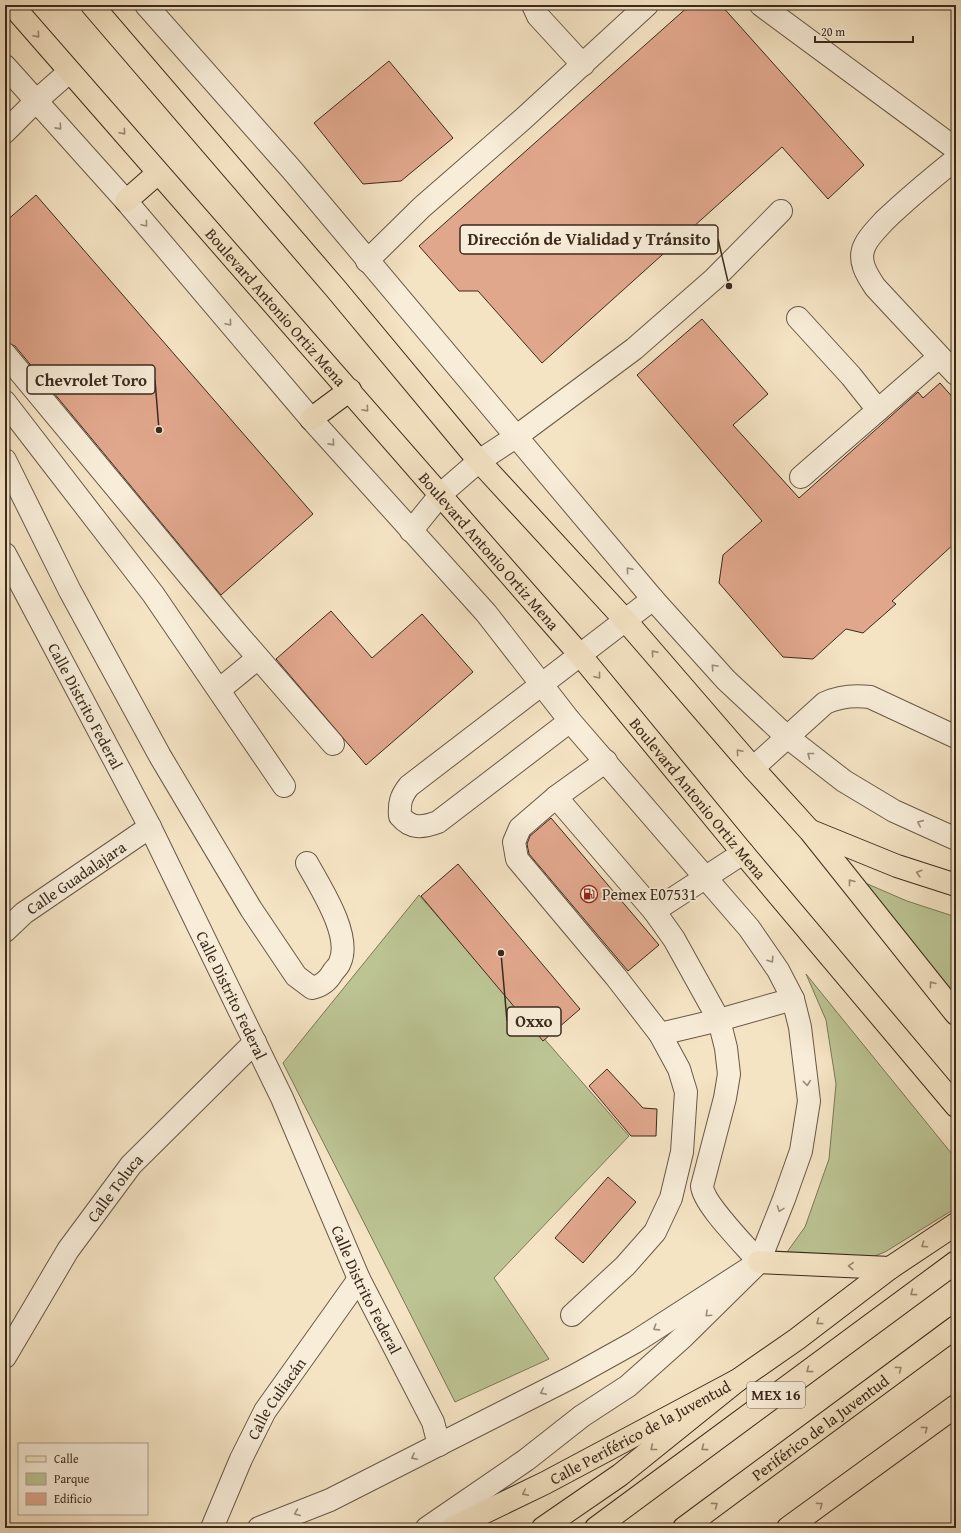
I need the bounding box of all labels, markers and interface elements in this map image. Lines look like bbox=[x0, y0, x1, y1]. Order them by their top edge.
scale bar bbox=[815, 18, 913, 44]
text: 20 m bbox=[821, 23, 845, 40]
one-way arrow bbox=[33, 30, 40, 37]
one-way arrow bbox=[54, 122, 62, 130]
one-way arrow bbox=[118, 128, 125, 135]
one-way arrow bbox=[141, 219, 148, 227]
street label: Boulevard Antonio Ortiz Mena bbox=[200, 222, 352, 392]
callout: Dirección de Vialidad y Tránsito bbox=[460, 225, 718, 254]
text: Dirección de Vialidad y Tránsito bbox=[468, 226, 710, 251]
one-way arrow bbox=[225, 318, 232, 326]
callout: Chevrolet Toro bbox=[27, 365, 155, 394]
text: Chevrolet Toro bbox=[35, 367, 147, 392]
one-way arrow bbox=[362, 404, 369, 411]
one-way arrow bbox=[328, 438, 335, 446]
street label: Boulevard Antonio Ortiz Mena bbox=[413, 466, 565, 636]
one-way arrow bbox=[626, 567, 633, 574]
street label: Calle Distrito Federal bbox=[42, 638, 129, 774]
one-way arrow bbox=[651, 651, 658, 658]
one-way arrow bbox=[712, 665, 719, 672]
one-way arrow bbox=[593, 672, 600, 679]
street label: Boulevard Antonio Ortiz Mena bbox=[624, 712, 772, 885]
one-way arrow bbox=[736, 749, 743, 756]
one-way arrow bbox=[808, 752, 815, 759]
one-way arrow bbox=[917, 820, 925, 828]
street label: Calle Guadalajara bbox=[21, 835, 131, 920]
one-way arrow bbox=[916, 869, 923, 878]
one-way arrow bbox=[849, 879, 856, 886]
place label: Pemex E07531 bbox=[602, 882, 697, 906]
fuel station icon: Pemex E07531 bbox=[579, 884, 599, 904]
street label: Calle Distrito Federal bbox=[190, 927, 274, 1064]
one-way arrow bbox=[766, 956, 773, 963]
one-way arrow bbox=[929, 981, 936, 988]
callout: Oxxo bbox=[507, 1007, 561, 1036]
text: Oxxo bbox=[515, 1008, 553, 1033]
one-way arrow bbox=[802, 1080, 811, 1086]
street label: Calle Toluca bbox=[81, 1147, 149, 1227]
one-way arrow bbox=[777, 1206, 785, 1213]
street label: Calle Distrito Federal bbox=[325, 1221, 408, 1359]
one-way arrow bbox=[921, 1241, 928, 1248]
one-way arrow bbox=[848, 1262, 854, 1271]
one-way arrow bbox=[910, 1288, 917, 1295]
one-way arrow bbox=[705, 1309, 713, 1317]
one-way arrow bbox=[816, 1317, 823, 1324]
one-way arrow bbox=[653, 1324, 660, 1331]
street label: Calle Culiacán bbox=[241, 1352, 312, 1444]
one-way arrow bbox=[806, 1365, 813, 1372]
one-way arrow bbox=[894, 1367, 901, 1374]
street label: Periférico de la Juventud bbox=[746, 1368, 894, 1486]
street label: Calle Periférico de la Juventud bbox=[545, 1374, 735, 1490]
road number: MEX 16 bbox=[747, 1382, 805, 1408]
one-way arrow bbox=[540, 1387, 547, 1395]
one-way arrow bbox=[921, 1426, 928, 1434]
legend bbox=[18, 1443, 148, 1515]
one-way arrow bbox=[702, 1443, 709, 1450]
one-way arrow bbox=[650, 1444, 657, 1451]
text: Calle bbox=[54, 1450, 79, 1467]
one-way arrow bbox=[411, 1452, 419, 1460]
text: Parque bbox=[54, 1470, 90, 1487]
one-way arrow bbox=[522, 1488, 530, 1496]
text: Edificio bbox=[54, 1490, 92, 1507]
one-way arrow bbox=[711, 1503, 718, 1510]
one-way arrow bbox=[815, 1503, 822, 1510]
one-way arrow bbox=[294, 1509, 301, 1517]

